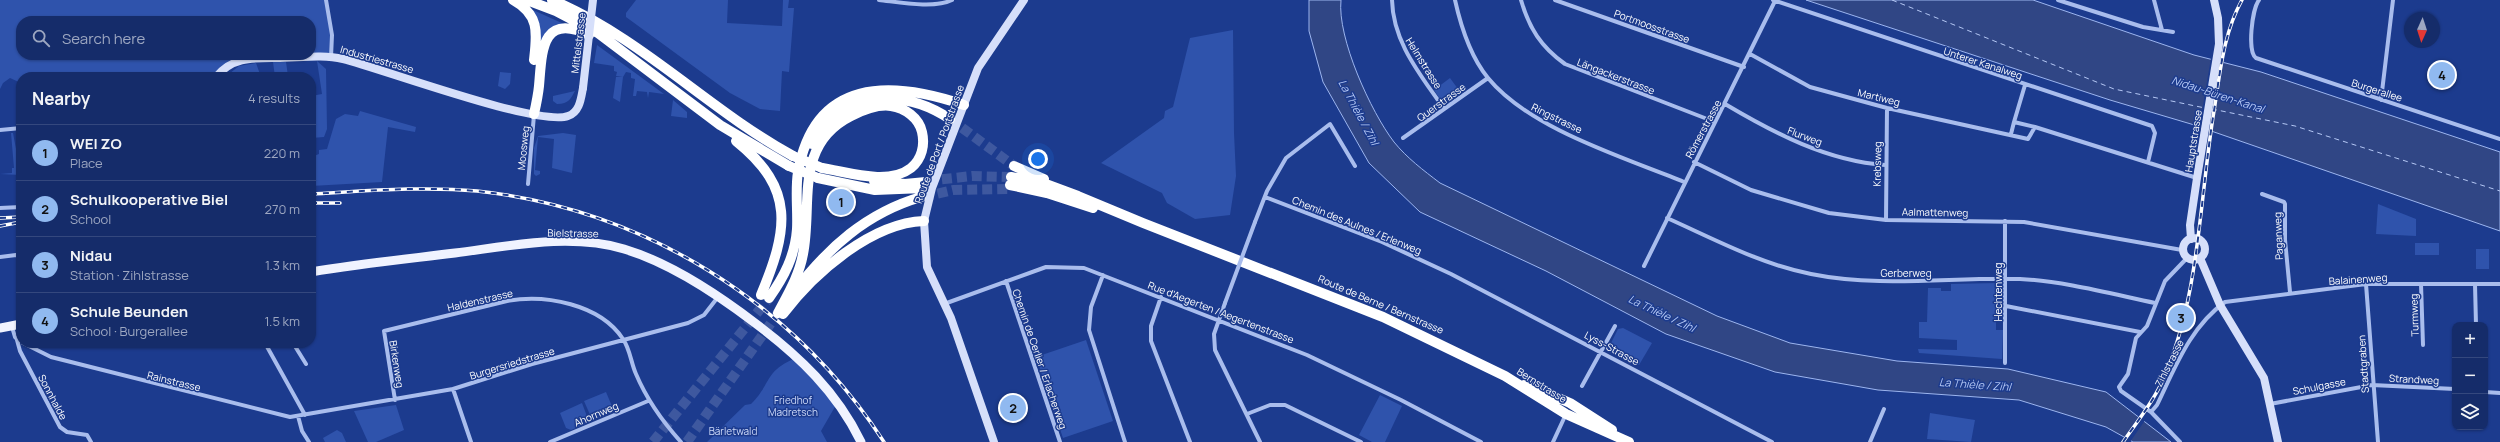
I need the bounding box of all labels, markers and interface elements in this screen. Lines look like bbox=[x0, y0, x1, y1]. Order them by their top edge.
street label: Portmoosstrasse bbox=[1612, 6, 1692, 46]
street label: Mittelstrasse bbox=[567, 12, 589, 74]
north arrow bbox=[2404, 12, 2440, 48]
search box bbox=[16, 16, 316, 60]
icon: search bbox=[30, 27, 52, 49]
text: Search here bbox=[62, 28, 145, 49]
street label: Helmstrasse bbox=[1403, 35, 1445, 91]
street label: Industriestrasse bbox=[339, 42, 415, 76]
street label: Unterer Kanalweg bbox=[1942, 44, 2024, 82]
street label: Längackerstrasse bbox=[1575, 55, 1657, 97]
pin: 4 bbox=[2429, 60, 2455, 90]
water label: Nidau-Büren-Kanal bbox=[2170, 72, 2267, 116]
street label: Burgerallee bbox=[2350, 75, 2404, 105]
water label: La Thièle / Zihl bbox=[1335, 77, 1383, 149]
street label: Querstrasse bbox=[1414, 80, 1468, 124]
street label: Route de Port / Portstrasse bbox=[911, 83, 967, 205]
street label: Martiweg bbox=[1856, 85, 1902, 109]
text: Nearby bbox=[32, 87, 90, 110]
text: 4 results bbox=[248, 89, 300, 107]
street label: Römerstrasse bbox=[1682, 97, 1724, 161]
street label: Ringstrasse bbox=[1529, 100, 1585, 136]
street label: Hauptstrasse bbox=[2181, 109, 2205, 173]
street label: Flurweg bbox=[1786, 123, 1824, 149]
street label: Moosweg bbox=[514, 125, 532, 171]
text: WEI ZO bbox=[70, 133, 122, 154]
street label: Krebsweg bbox=[1870, 141, 1884, 187]
text: 1 bbox=[42, 144, 48, 162]
text: 220 m bbox=[264, 144, 300, 162]
your location bbox=[1028, 149, 1048, 169]
text: Place bbox=[70, 154, 103, 172]
pin: 1 bbox=[828, 187, 854, 217]
text: Schulkooperative Biel bbox=[70, 189, 228, 210]
street label: Chemin des Aulnes / Erlenweg bbox=[1290, 193, 1424, 257]
text: 2 bbox=[41, 200, 49, 218]
text: 270 m bbox=[265, 200, 300, 218]
street label: Aalmattenweg bbox=[1902, 204, 1968, 220]
text: School bbox=[70, 210, 111, 228]
street label: Paganweg bbox=[2270, 212, 2286, 260]
street label: Bielstrasse bbox=[547, 226, 599, 240]
text: Nidau bbox=[70, 245, 112, 266]
text: 3 bbox=[41, 256, 49, 274]
text: 1.3 km bbox=[265, 256, 300, 274]
street label: Hechtenweg bbox=[1991, 263, 2005, 321]
text: Station · Zihlstrasse bbox=[70, 266, 189, 284]
street label: Gerberweg bbox=[1880, 266, 1932, 280]
street label: Balainenweg bbox=[2328, 270, 2388, 288]
street label: Route de Berne / Bernstrasse bbox=[1316, 271, 1446, 337]
street label: Rue d'Aegerten / Aegertenstrasse bbox=[1146, 278, 1296, 346]
street label: Haldenstrasse bbox=[446, 286, 514, 314]
street label: Chemin de Cerlier / Erlacherweg bbox=[1009, 287, 1071, 431]
water label: La Thièle / Zihl bbox=[1626, 291, 1699, 336]
street label: Turmweg bbox=[2406, 293, 2422, 337]
text: Schule Beunden bbox=[70, 301, 188, 322]
pin: 3 bbox=[2168, 303, 2194, 333]
text: 4 bbox=[41, 312, 49, 330]
text: 1.5 km bbox=[265, 312, 300, 330]
text: School · Burgerallee bbox=[70, 322, 188, 340]
map controls bbox=[2452, 322, 2488, 430]
button: + bbox=[2452, 322, 2488, 358]
street label: Lyss-Strasse bbox=[1582, 328, 1642, 368]
street label: Stadtgraben bbox=[2354, 334, 2372, 393]
street label: Zihlstrasse bbox=[2151, 337, 2187, 389]
street label: Birkenweg bbox=[386, 339, 408, 389]
street label: Burgersriedstrasse bbox=[468, 343, 556, 383]
button: − bbox=[2452, 358, 2488, 394]
street label: Bernstrasse bbox=[1515, 364, 1570, 406]
street label: Rainstrasse bbox=[146, 368, 202, 394]
street label: Strandweg bbox=[2389, 371, 2440, 387]
street label: Sonnhalde bbox=[35, 372, 71, 422]
water label: La Thièle / Zihl bbox=[1939, 374, 2013, 394]
street label: Schulgasse bbox=[2291, 374, 2347, 398]
park label: Friedhof Madretsch bbox=[768, 393, 818, 419]
pin: 2 bbox=[1000, 393, 1026, 423]
button: layers bbox=[2452, 394, 2488, 430]
street label: Ahornweg bbox=[572, 398, 620, 430]
park label: Bärletwald bbox=[709, 424, 757, 438]

